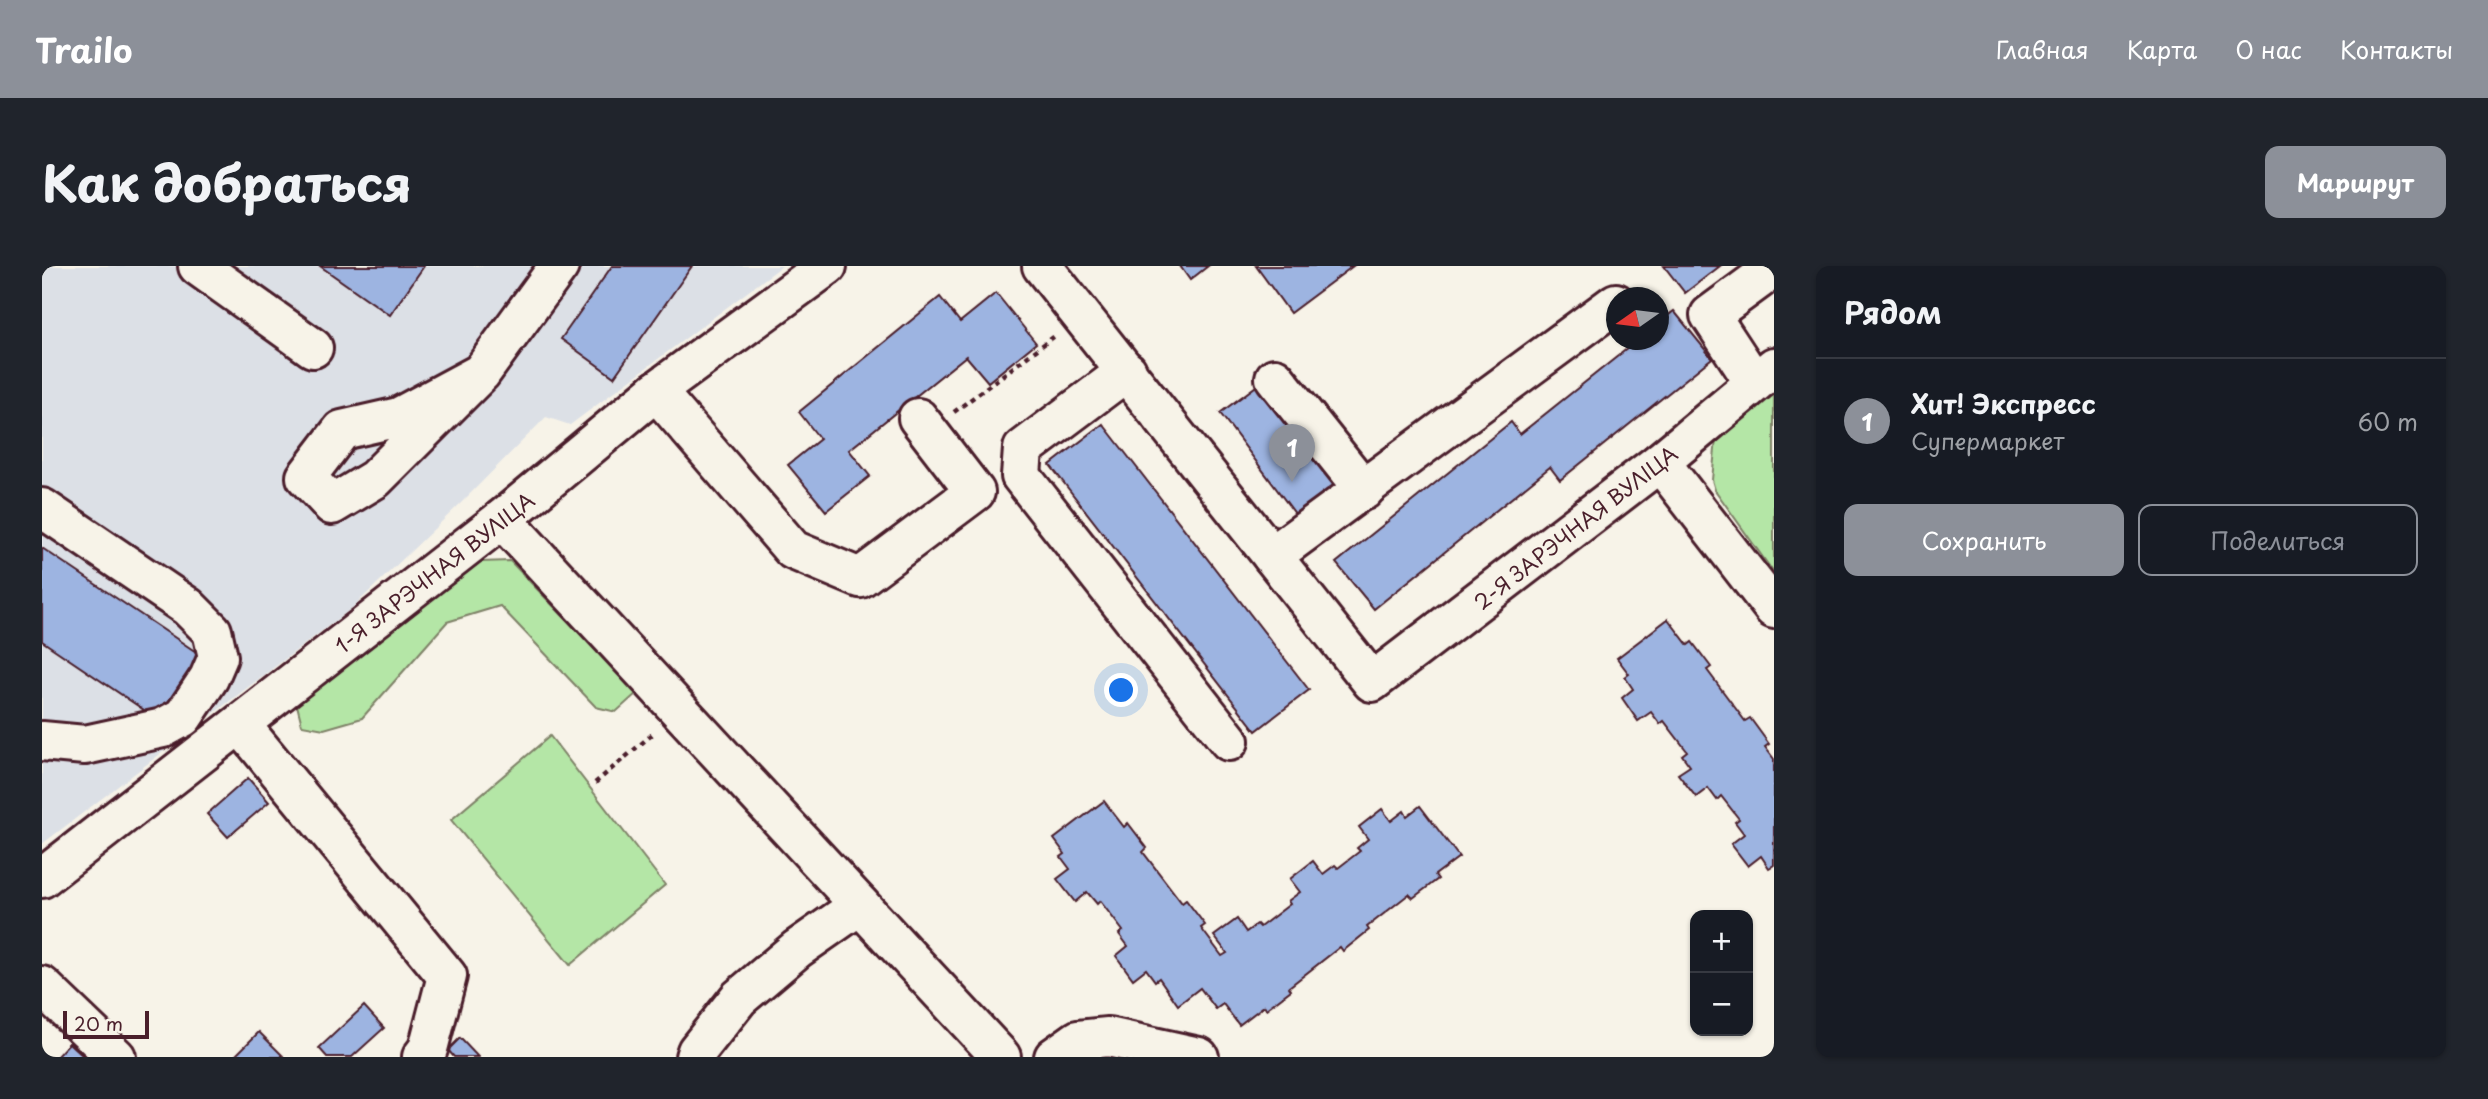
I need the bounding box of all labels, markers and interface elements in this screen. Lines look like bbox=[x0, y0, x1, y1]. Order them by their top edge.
text: Trailo bbox=[35, 24, 132, 74]
text: Главная bbox=[1996, 31, 2089, 67]
text: Карта bbox=[2127, 31, 2197, 67]
text: О нас bbox=[2235, 31, 2302, 67]
text: Контакты bbox=[2340, 31, 2453, 67]
text: Как добраться bbox=[42, 145, 412, 219]
button: Маршрут bbox=[2265, 146, 2446, 218]
north arrow bbox=[1606, 287, 1669, 350]
text: Рядом bbox=[1844, 289, 1942, 334]
text: Хит! Экспресс bbox=[1911, 384, 2096, 423]
text: 1 bbox=[1862, 404, 1873, 439]
text: 60 m bbox=[2358, 404, 2418, 439]
text: Супермаркет bbox=[1911, 423, 2065, 458]
pin: 1 bbox=[1269, 424, 1315, 482]
street label: 2-Я ЗАРЭЧНАЯ ВУЛІЦА bbox=[1466, 437, 1684, 617]
street label: 1-Я ЗАРЭЧНАЯ ВУЛІЦА bbox=[327, 484, 541, 660]
button: Сохранить bbox=[1844, 504, 2124, 576]
button: Поделиться bbox=[2138, 504, 2418, 576]
your location bbox=[1104, 673, 1138, 707]
map controls bbox=[1690, 910, 1753, 1036]
button: + bbox=[1690, 910, 1753, 973]
button: − bbox=[1690, 973, 1753, 1036]
scale bar bbox=[63, 1008, 149, 1040]
text: 20 m bbox=[74, 1009, 123, 1037]

